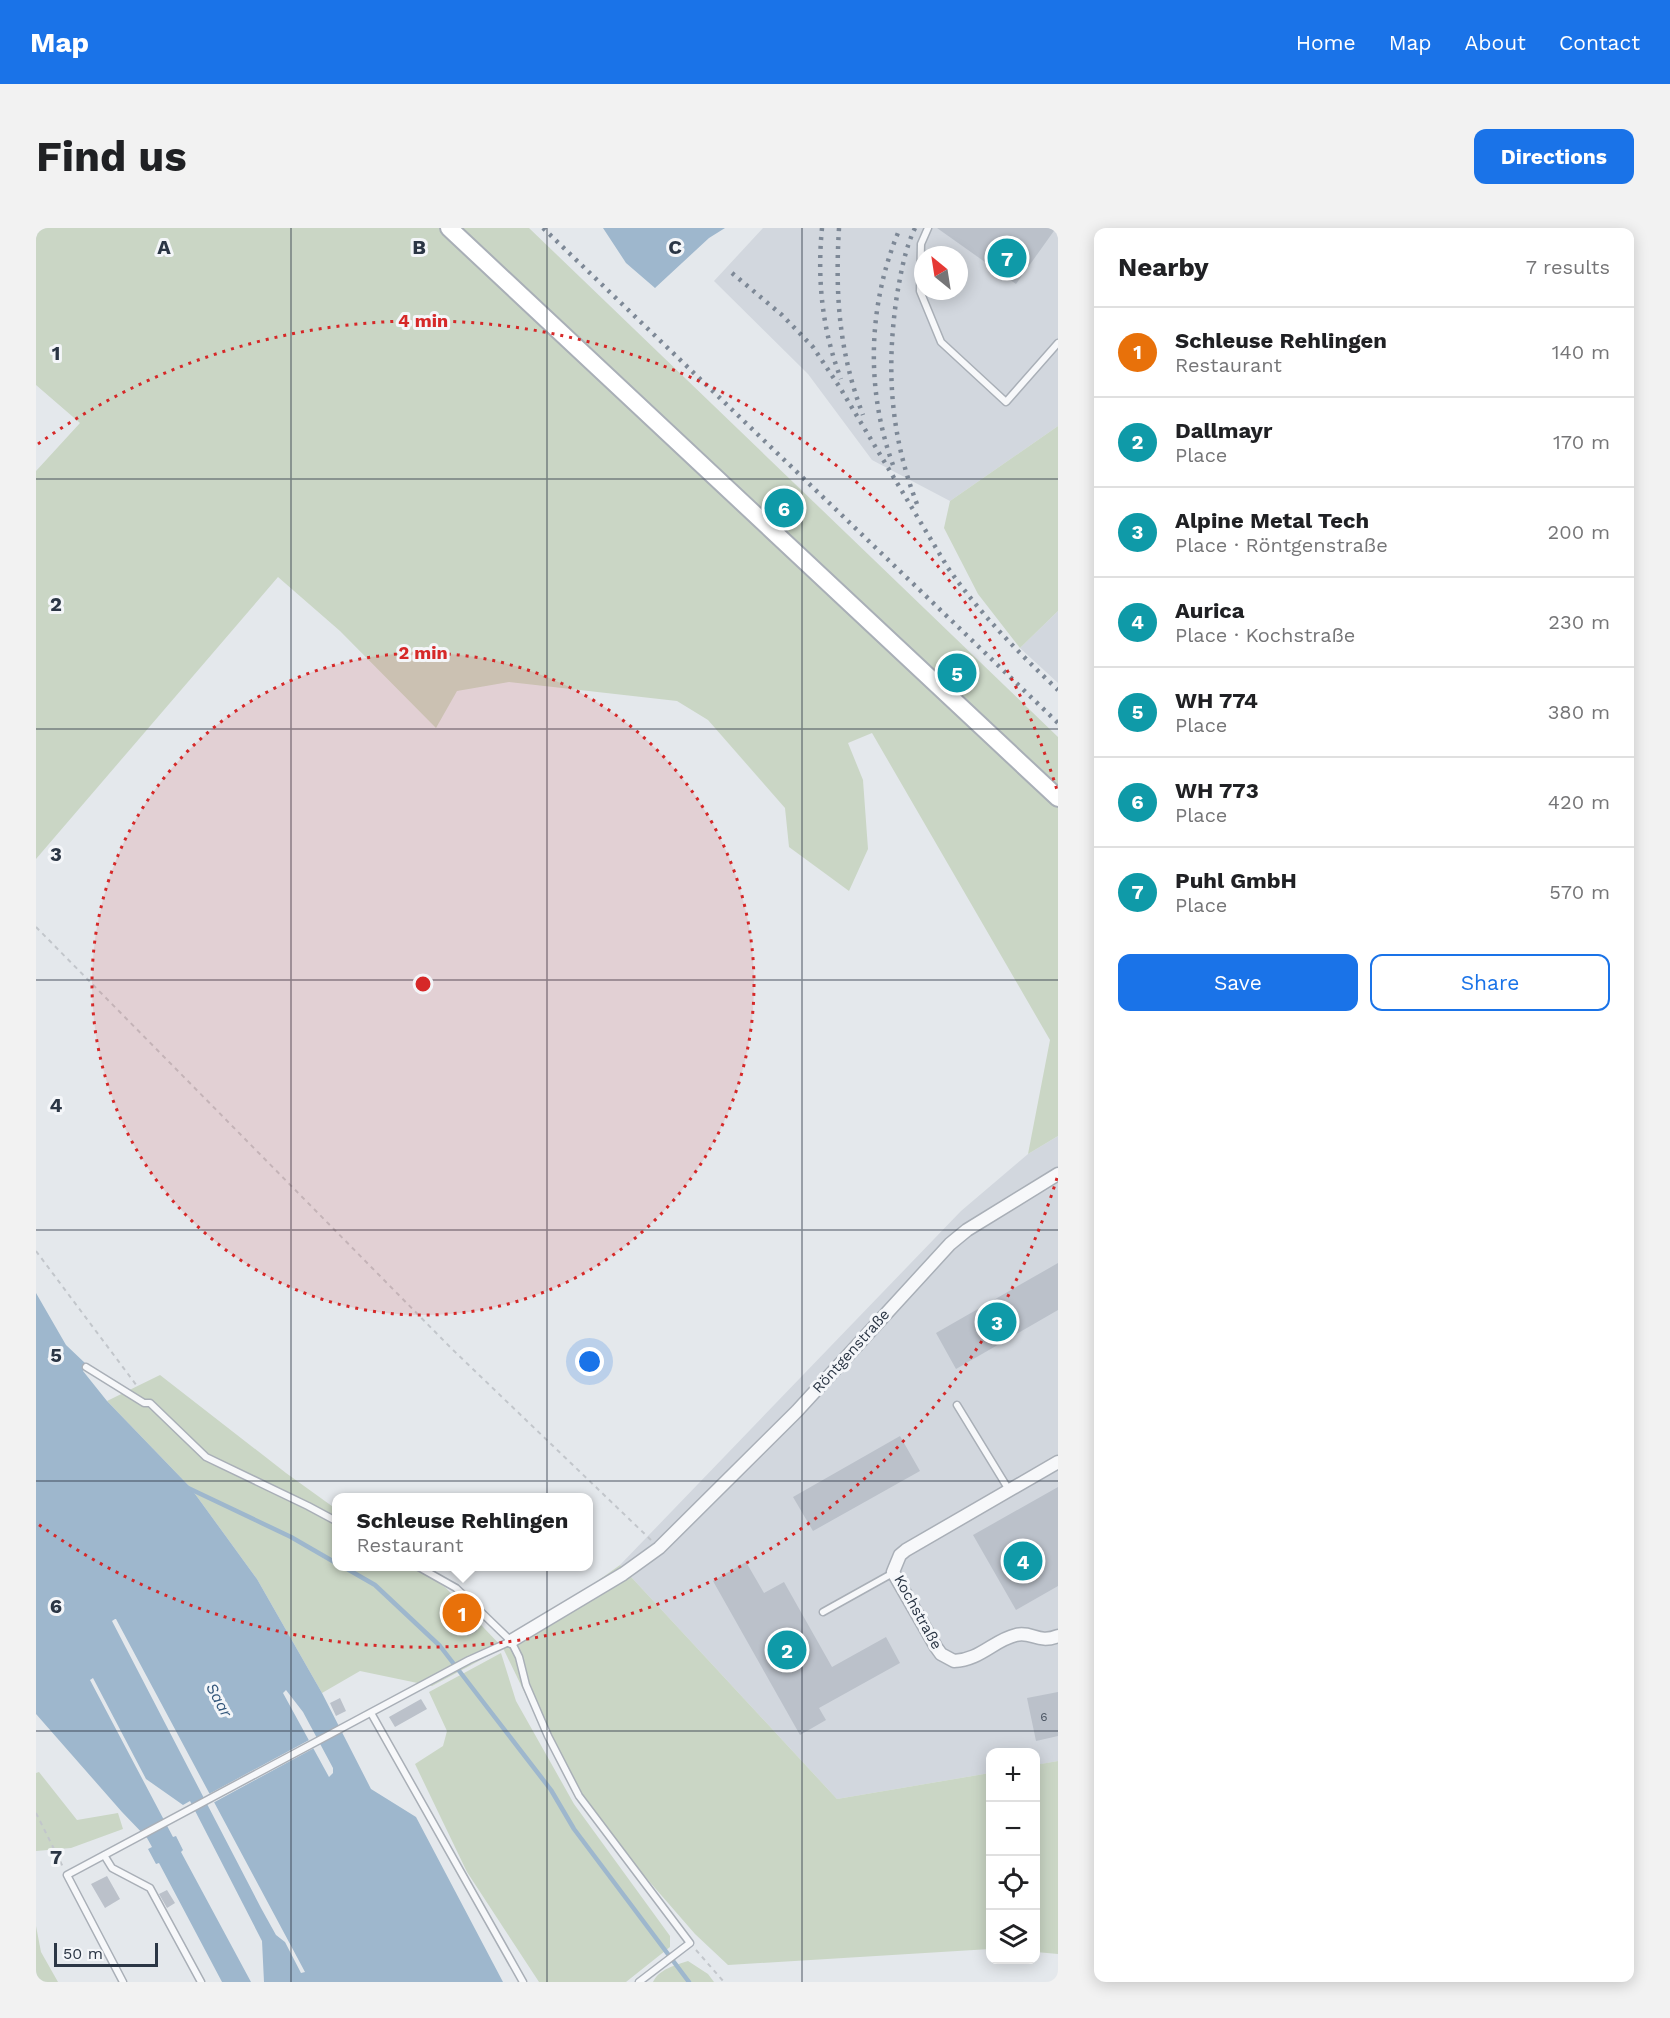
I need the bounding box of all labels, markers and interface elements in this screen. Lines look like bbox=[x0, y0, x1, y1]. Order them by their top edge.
text: Map bbox=[30, 26, 89, 59]
text: Home bbox=[1296, 30, 1356, 55]
text: Map bbox=[1389, 30, 1432, 55]
text: About bbox=[1465, 30, 1526, 55]
text: Contact bbox=[1559, 30, 1640, 55]
button: Directions bbox=[1474, 129, 1634, 184]
text: Find us bbox=[36, 132, 187, 181]
text: A bbox=[157, 235, 171, 259]
text: B bbox=[412, 235, 426, 259]
text: C bbox=[668, 235, 682, 259]
pin: 7 bbox=[988, 236, 1026, 280]
north arrow bbox=[914, 246, 968, 300]
text: Nearby bbox=[1118, 252, 1209, 282]
text: 7 results bbox=[1526, 255, 1610, 279]
text: 4 min bbox=[398, 310, 448, 331]
text: Schleuse Rehlingen bbox=[1175, 328, 1387, 353]
text: 1 bbox=[1133, 340, 1142, 364]
text: 140 m bbox=[1552, 340, 1610, 364]
text: 1 bbox=[52, 341, 60, 365]
text: Restaurant bbox=[1175, 353, 1282, 377]
text: Dallmayr bbox=[1175, 418, 1272, 443]
text: 2 bbox=[1132, 430, 1143, 454]
text: 170 m bbox=[1553, 430, 1610, 454]
text: Place bbox=[1175, 443, 1227, 467]
pin: 6 bbox=[764, 486, 804, 530]
text: Alpine Metal Tech bbox=[1175, 508, 1369, 533]
text: 3 bbox=[1132, 520, 1143, 544]
text: 200 m bbox=[1548, 520, 1610, 544]
text: Place · Röntgenstraße bbox=[1175, 533, 1388, 557]
text: 2 bbox=[50, 592, 62, 616]
text: Aurica bbox=[1175, 598, 1245, 623]
text: 4 bbox=[1131, 610, 1144, 634]
text: 230 m bbox=[1548, 610, 1610, 634]
text: Place · Kochstraße bbox=[1175, 623, 1355, 647]
text: 2 min bbox=[398, 642, 448, 663]
pin: 5 bbox=[938, 650, 976, 696]
text: WH 774 bbox=[1175, 688, 1258, 713]
text: 5 bbox=[1132, 700, 1143, 724]
text: 380 m bbox=[1548, 700, 1610, 724]
text: Place bbox=[1175, 713, 1227, 737]
text: WH 773 bbox=[1175, 778, 1259, 803]
text: 6 bbox=[1131, 790, 1144, 814]
text: 420 m bbox=[1548, 790, 1610, 814]
text: Place bbox=[1175, 803, 1227, 827]
text: 3 bbox=[50, 842, 62, 866]
text: Puhl GmbH bbox=[1175, 868, 1297, 893]
text: 7 bbox=[1131, 880, 1144, 904]
text: 570 m bbox=[1549, 880, 1610, 904]
text: Place bbox=[1175, 893, 1227, 917]
button: Save bbox=[1118, 954, 1358, 1011]
button: Share bbox=[1370, 954, 1610, 1011]
centre of rings bbox=[413, 974, 433, 994]
text: 4 bbox=[50, 1093, 63, 1117]
pin: 3 bbox=[978, 1300, 1016, 1344]
street label: Röntgenstraße bbox=[809, 1305, 893, 1397]
text: 5 bbox=[50, 1343, 62, 1367]
your location bbox=[575, 1347, 604, 1376]
popup bbox=[332, 1493, 593, 1571]
text: Schleuse Rehlingen bbox=[357, 1508, 568, 1533]
text: Restaurant bbox=[357, 1533, 463, 1557]
pin: 4 bbox=[1004, 1538, 1042, 1584]
street label: Kochstraße bbox=[890, 1572, 946, 1652]
pin: 1 bbox=[442, 1590, 482, 1636]
text: 6 bbox=[50, 1594, 62, 1618]
pin: 2 bbox=[768, 1628, 807, 1672]
water label: Saar bbox=[202, 1680, 236, 1721]
house number: 6 bbox=[1040, 1710, 1048, 1724]
map controls bbox=[986, 1748, 1040, 1964]
button: + bbox=[986, 1748, 1040, 1802]
button: − bbox=[986, 1802, 1040, 1856]
text: 7 bbox=[50, 1845, 62, 1869]
button: locate bbox=[986, 1856, 1040, 1910]
button: layers bbox=[986, 1910, 1040, 1964]
scale bar bbox=[54, 1940, 158, 1968]
text: 50 m bbox=[63, 1944, 103, 1963]

